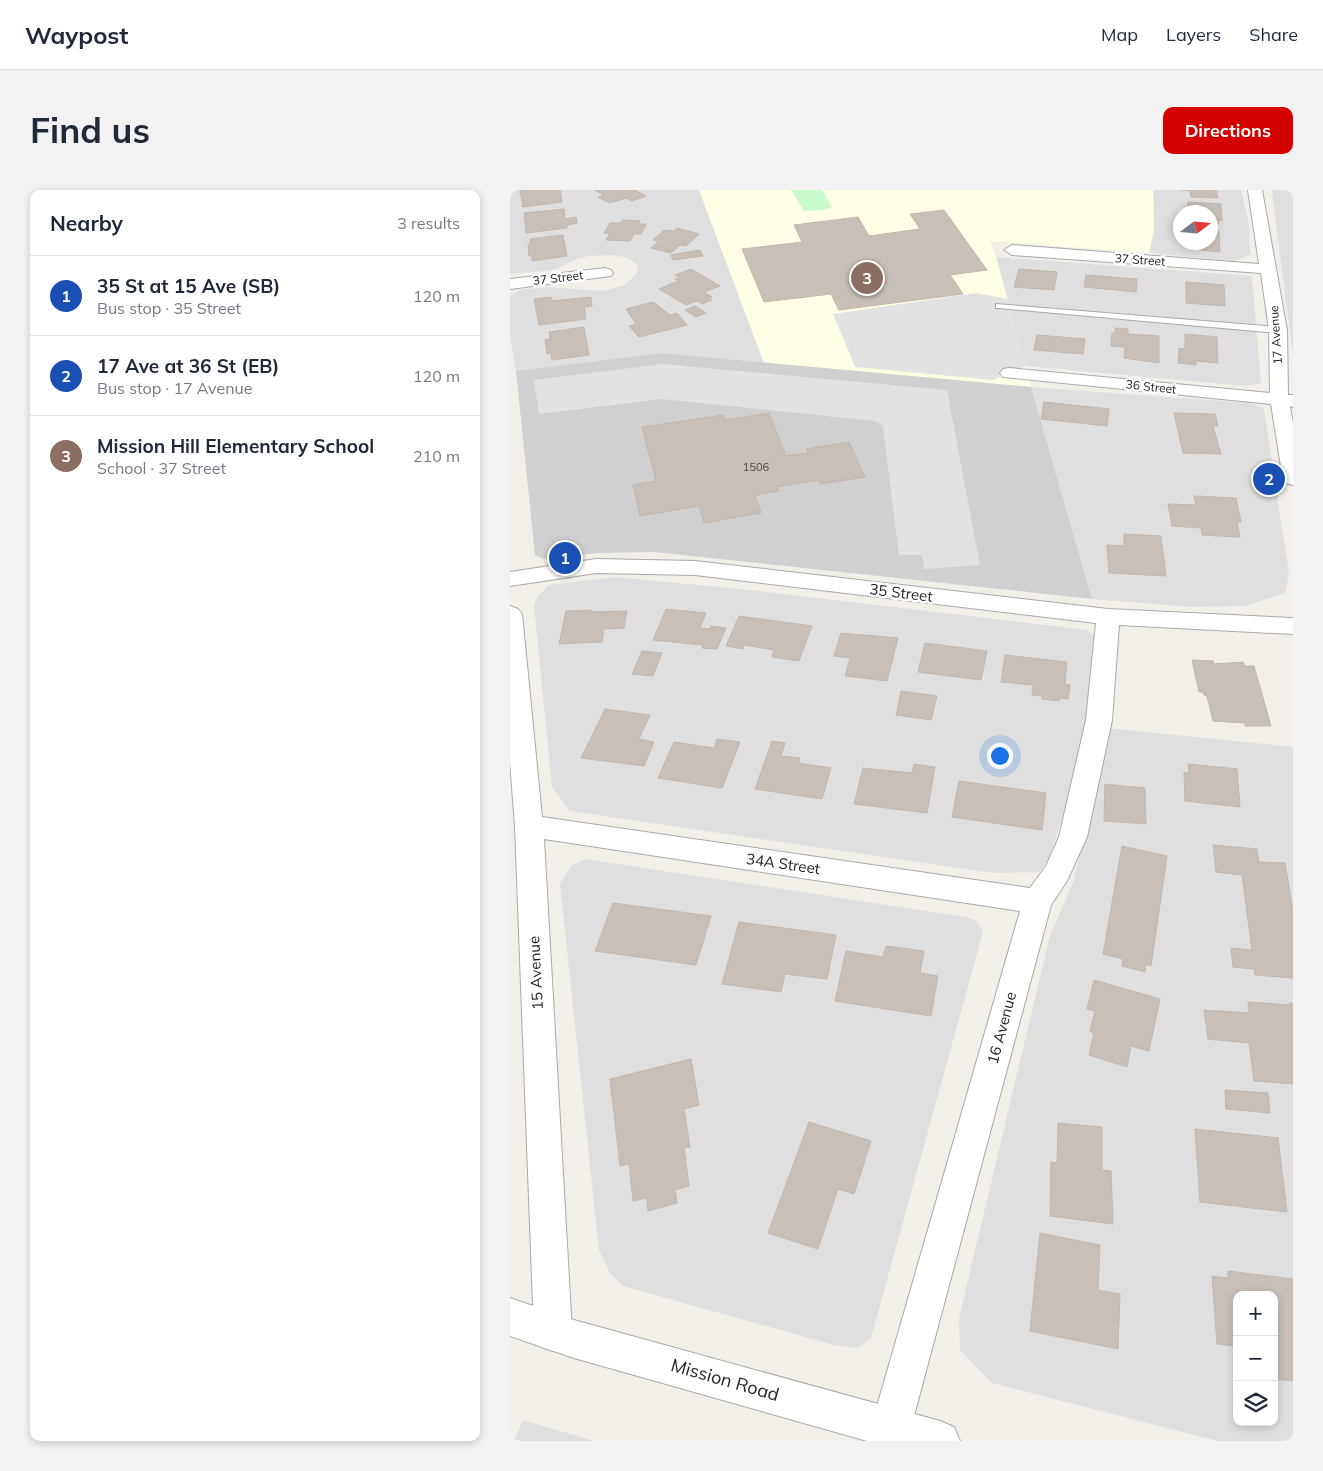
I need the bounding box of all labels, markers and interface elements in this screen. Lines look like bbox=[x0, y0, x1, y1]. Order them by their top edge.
text: Waypost bbox=[25, 20, 128, 50]
text: Map bbox=[1101, 23, 1138, 46]
text: Layers bbox=[1166, 23, 1221, 46]
text: Share bbox=[1249, 23, 1298, 46]
button: Directions bbox=[1163, 107, 1293, 154]
text: Find us bbox=[30, 108, 150, 152]
north arrow bbox=[1173, 205, 1218, 250]
text: Nearby bbox=[50, 210, 123, 236]
text: 3 results bbox=[397, 213, 460, 233]
street label: 37 Street bbox=[1114, 250, 1166, 269]
pin: 3 bbox=[851, 259, 883, 297]
street label: 37 Street bbox=[532, 267, 584, 288]
text: 35 St at 15 Ave (SB) bbox=[97, 274, 280, 298]
text: 1 bbox=[61, 286, 71, 306]
text: 120 m bbox=[413, 286, 460, 306]
text: Bus stop · 35 Street bbox=[97, 298, 241, 318]
street label: 17 Avenue bbox=[1266, 305, 1285, 365]
text: 17 Ave at 36 St (EB) bbox=[97, 354, 279, 378]
text: 2 bbox=[61, 366, 71, 386]
text: 120 m bbox=[413, 366, 460, 386]
street label: 36 Street bbox=[1125, 376, 1177, 397]
text: Bus stop · 17 Avenue bbox=[97, 378, 253, 398]
text: Mission Hill Elementary School bbox=[97, 434, 374, 458]
text: 3 bbox=[61, 446, 71, 466]
text: 210 m bbox=[413, 446, 460, 466]
text: School · 37 Street bbox=[97, 458, 226, 478]
house number: 1506 bbox=[743, 460, 770, 474]
pin: 2 bbox=[1253, 460, 1285, 498]
pin: 1 bbox=[549, 539, 581, 577]
street label: 35 Street bbox=[868, 579, 934, 606]
your location bbox=[987, 743, 1013, 769]
street label: 34A Street bbox=[745, 849, 821, 878]
street label: 15 Avenue bbox=[524, 935, 547, 1011]
street label: 16 Avenue bbox=[983, 990, 1020, 1066]
map controls bbox=[1233, 1291, 1278, 1426]
button: + bbox=[1233, 1291, 1278, 1336]
button: − bbox=[1233, 1336, 1278, 1381]
street label: Mission Road bbox=[668, 1353, 782, 1406]
button: layers bbox=[1233, 1381, 1278, 1426]

